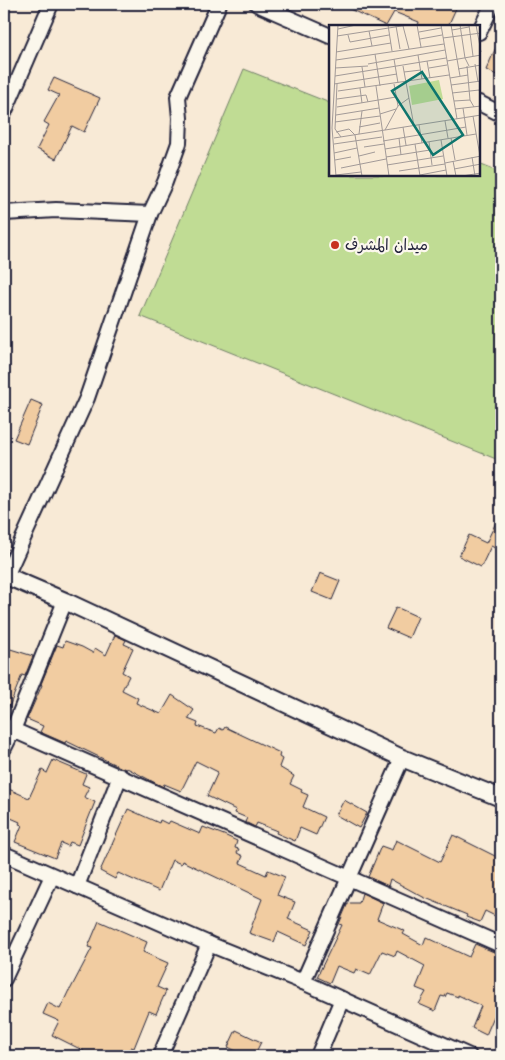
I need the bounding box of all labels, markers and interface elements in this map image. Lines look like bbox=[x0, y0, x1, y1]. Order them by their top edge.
inset map bbox=[329, 25, 480, 176]
place label: ميدان المشرف bbox=[345, 235, 428, 255]
marker: ميدان المشرف bbox=[329, 239, 341, 251]

